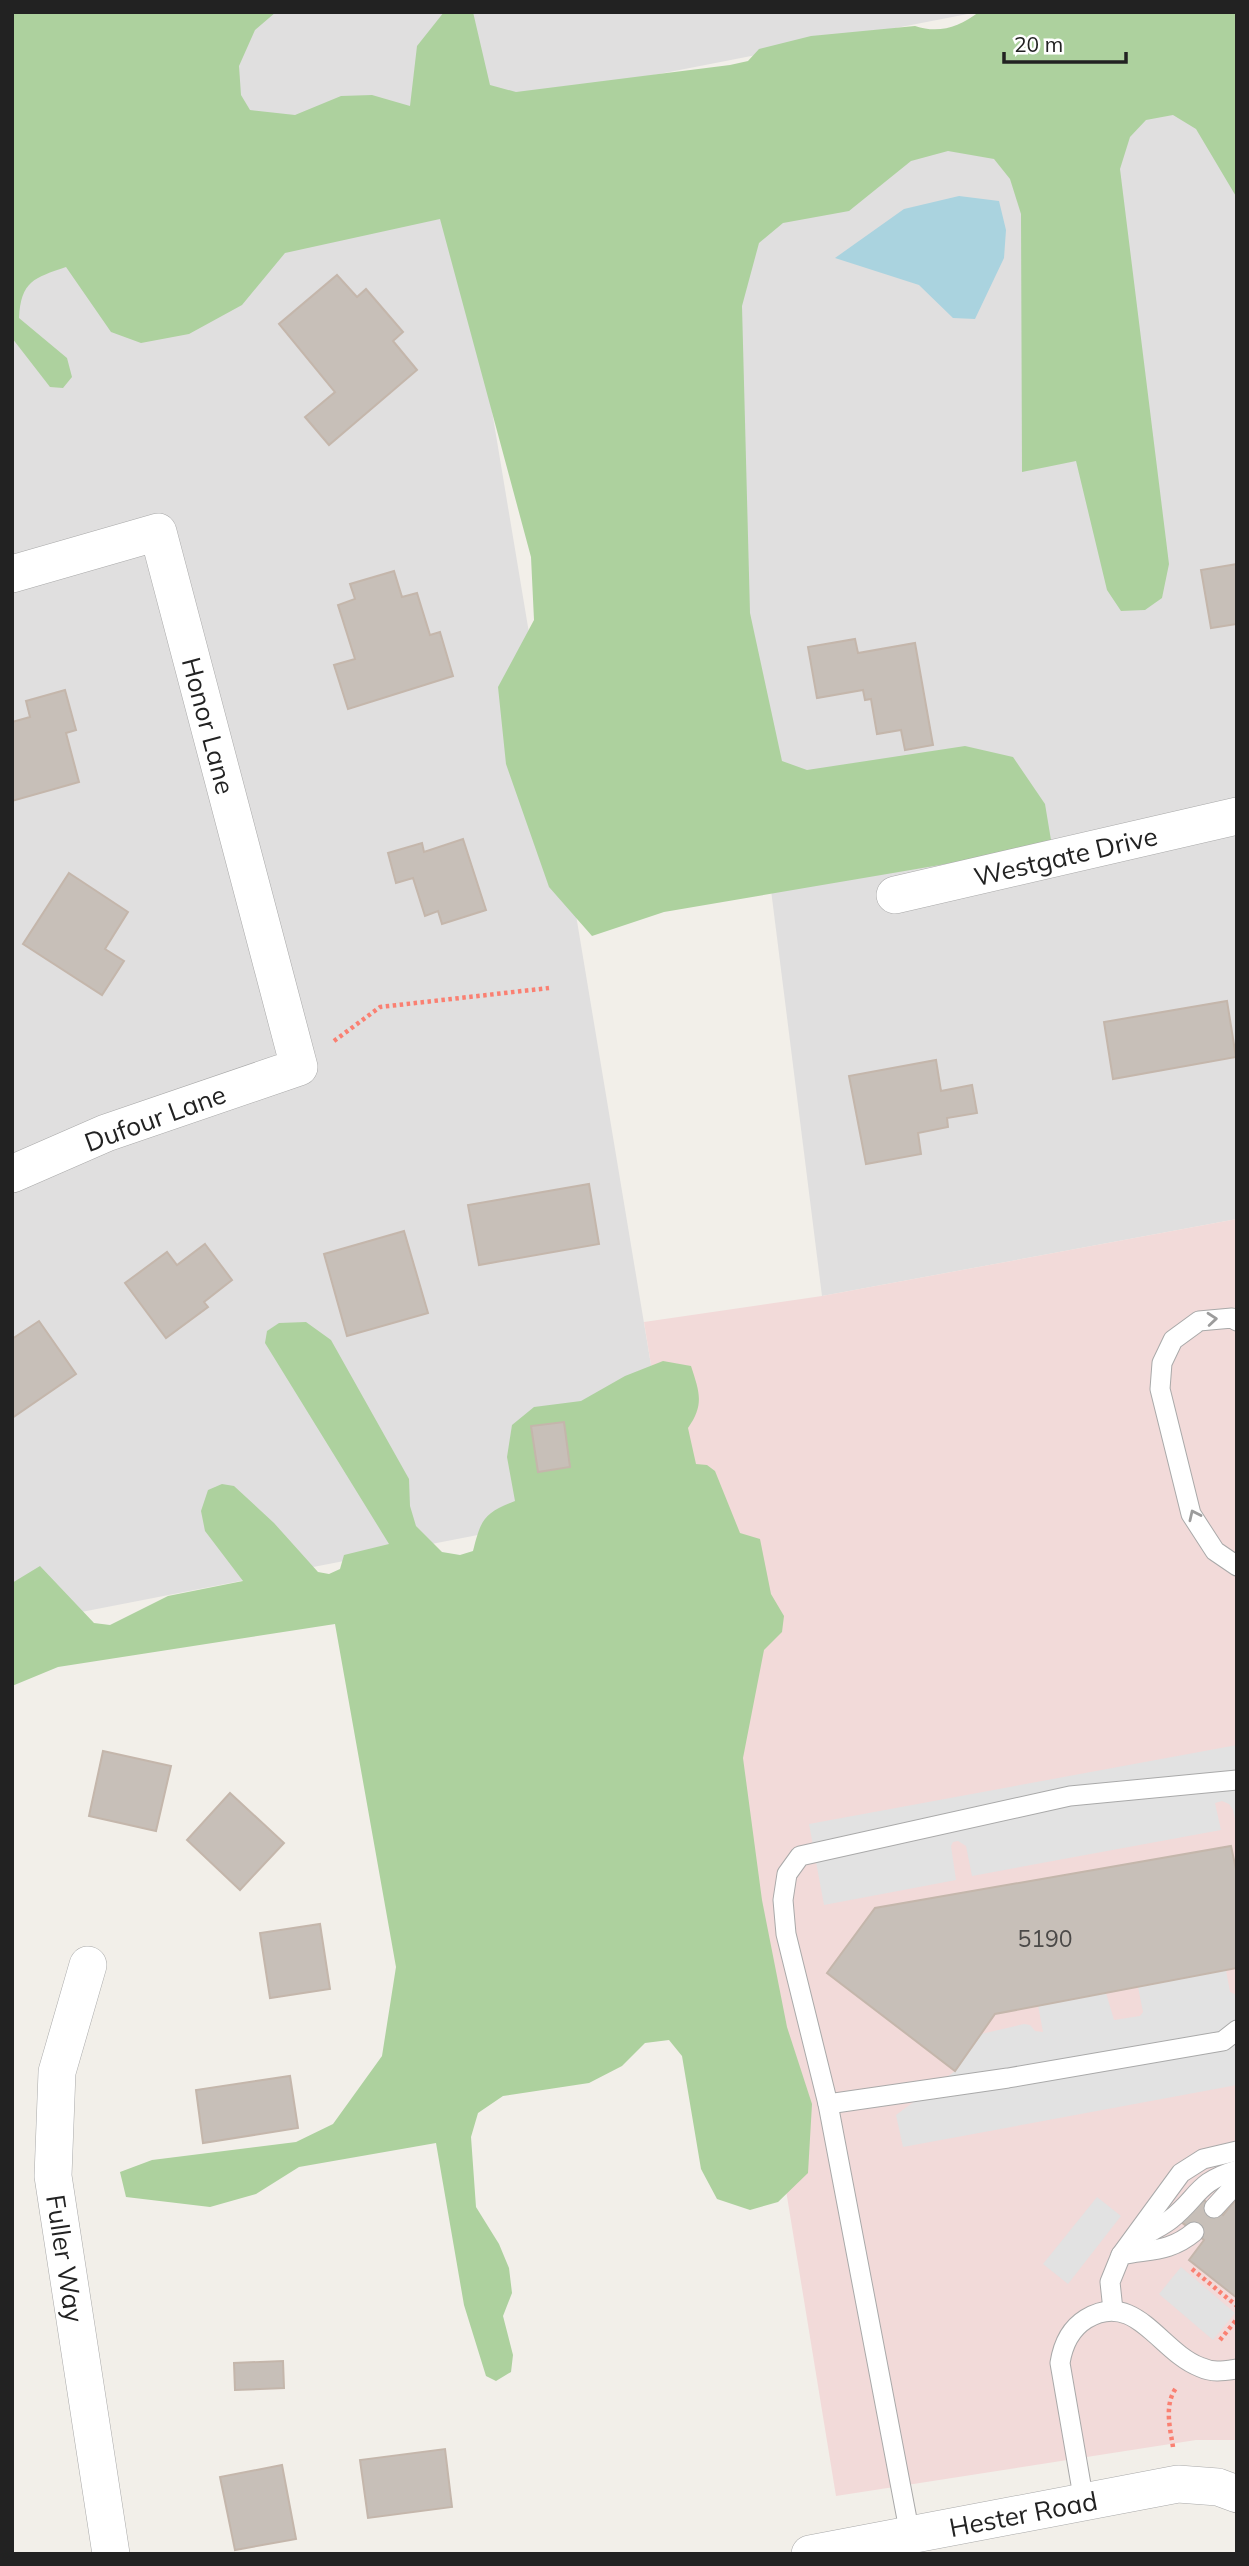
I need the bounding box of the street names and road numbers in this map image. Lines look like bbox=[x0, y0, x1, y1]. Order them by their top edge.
street label: Honor Lane bbox=[175, 653, 243, 798]
street label: Westgate Drive bbox=[970, 818, 1161, 893]
street label: Dufour Lane bbox=[80, 1077, 230, 1159]
street label: Fuller Way bbox=[40, 2192, 92, 2325]
street label: Hester Road bbox=[946, 2483, 1100, 2544]

